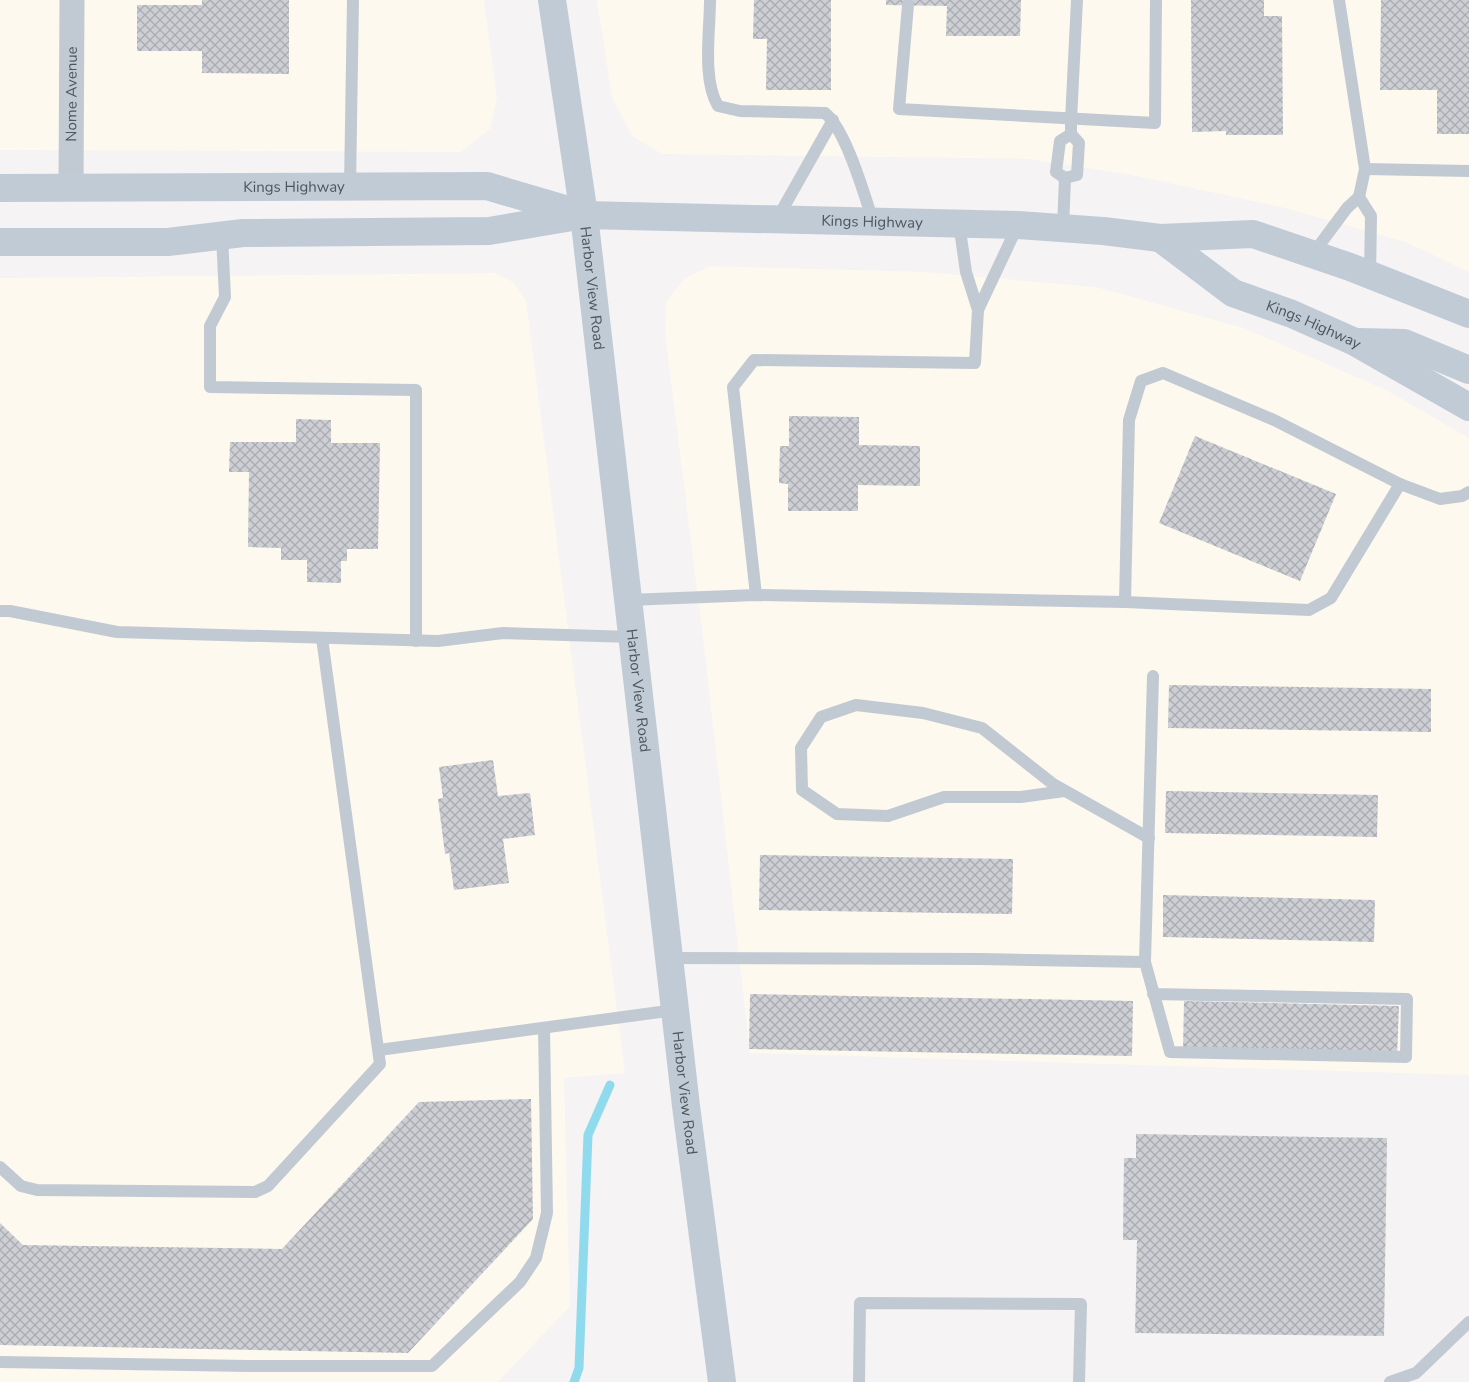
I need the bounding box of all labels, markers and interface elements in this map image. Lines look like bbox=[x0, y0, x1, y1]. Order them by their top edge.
street label: Nome Avenue bbox=[61, 46, 82, 142]
street label: Kings Highway bbox=[243, 177, 345, 197]
street label: Kings Highway bbox=[821, 210, 923, 233]
street label: Harbor View Road bbox=[575, 225, 609, 351]
street label: Kings Highway bbox=[1263, 296, 1365, 354]
street label: Harbor View Road bbox=[621, 628, 655, 753]
street label: Harbor View Road bbox=[668, 1030, 702, 1156]

